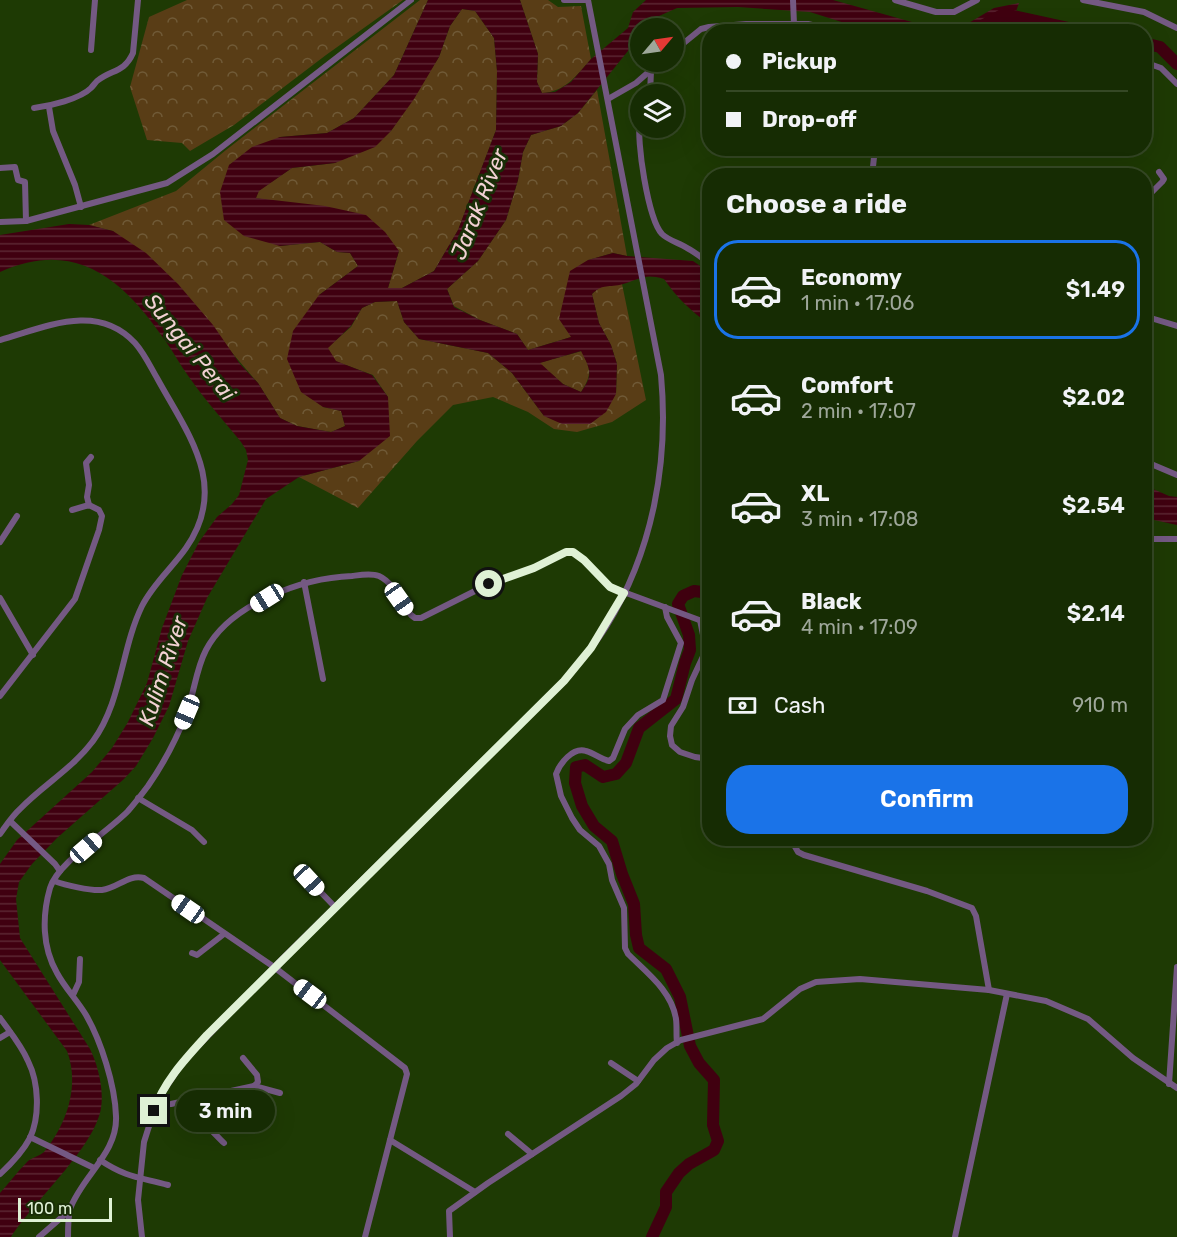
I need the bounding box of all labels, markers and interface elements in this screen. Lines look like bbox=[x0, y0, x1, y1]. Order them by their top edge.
north arrow bbox=[630, 18, 684, 72]
map controls bbox=[630, 18, 684, 138]
text: Pickup bbox=[762, 48, 837, 75]
button: layers bbox=[630, 84, 684, 138]
text: Drop-off bbox=[762, 106, 857, 133]
water label: Jarak River bbox=[445, 143, 514, 263]
text: Choose a ride bbox=[726, 188, 907, 220]
icon: car bbox=[729, 263, 783, 317]
text: Economy bbox=[801, 264, 902, 291]
text: $1.49 bbox=[1066, 276, 1125, 303]
water label: Sungai Perai bbox=[139, 288, 242, 407]
text: 1 min · 17:06 bbox=[801, 291, 914, 315]
icon: car bbox=[729, 371, 783, 425]
text: Comfort bbox=[801, 372, 893, 399]
text: $2.02 bbox=[1062, 384, 1125, 411]
text: 2 min · 17:07 bbox=[801, 399, 916, 423]
icon: car bbox=[729, 479, 783, 533]
text: XL bbox=[801, 480, 829, 507]
text: $2.54 bbox=[1062, 492, 1125, 519]
text: 3 min · 17:08 bbox=[801, 507, 918, 531]
route start bbox=[475, 570, 502, 597]
car bbox=[381, 579, 417, 619]
car bbox=[247, 581, 287, 615]
icon: car bbox=[729, 587, 783, 641]
text: Black bbox=[801, 588, 862, 615]
text: $2.14 bbox=[1067, 600, 1125, 627]
water label: Kulim River bbox=[133, 611, 194, 729]
text: 4 min · 17:09 bbox=[801, 615, 918, 639]
icon: cash bbox=[726, 689, 759, 722]
car bbox=[172, 692, 202, 732]
text: Cash bbox=[774, 692, 825, 719]
text: 910 m bbox=[1072, 693, 1128, 717]
button: Confirm bbox=[726, 765, 1128, 834]
car bbox=[67, 829, 105, 867]
car bbox=[290, 861, 328, 899]
car bbox=[168, 891, 208, 927]
car bbox=[290, 976, 330, 1012]
callout: 3 min bbox=[175, 1090, 274, 1132]
route end bbox=[140, 1097, 167, 1124]
text: 3 min bbox=[199, 1099, 252, 1123]
scale bar bbox=[18, 1195, 112, 1222]
text: 100 m bbox=[27, 1199, 72, 1218]

